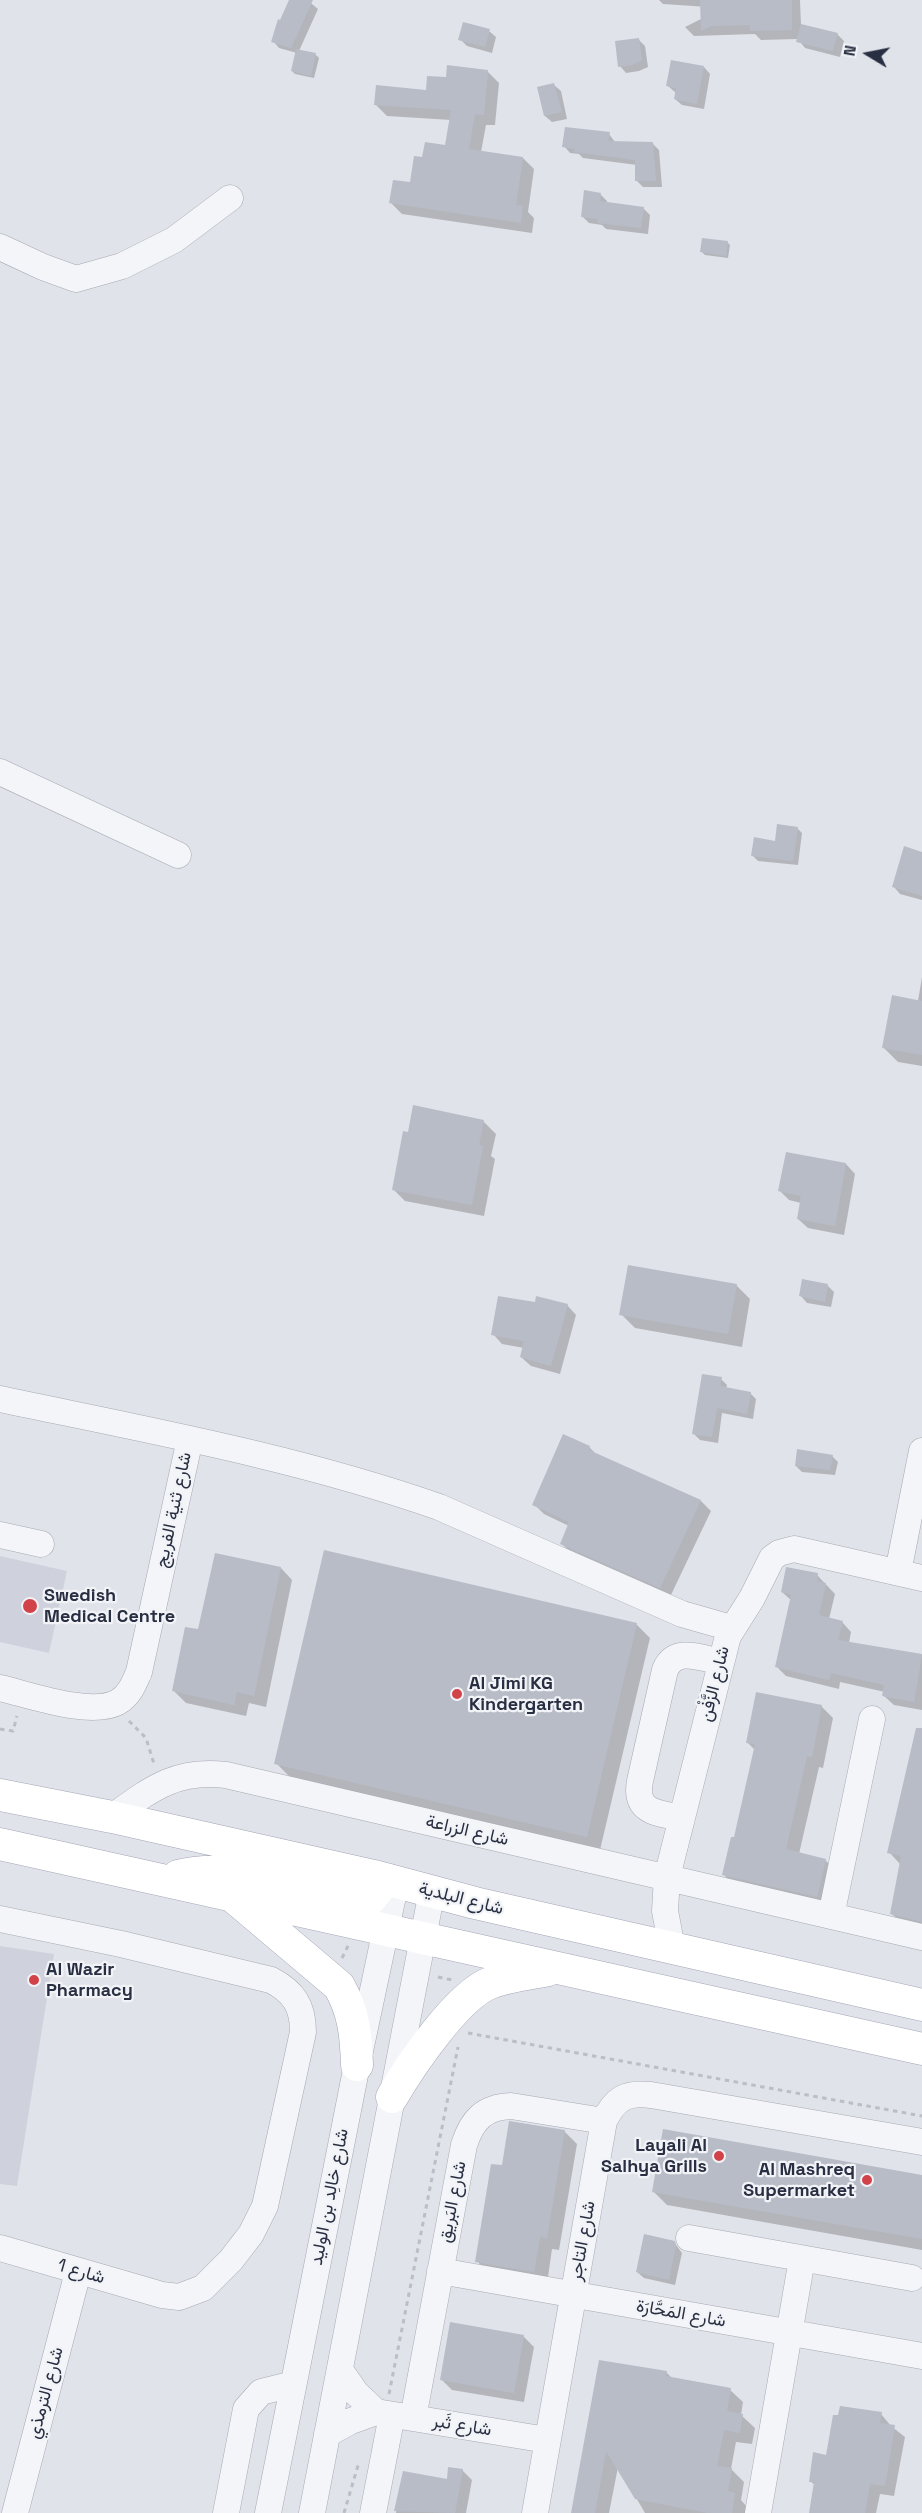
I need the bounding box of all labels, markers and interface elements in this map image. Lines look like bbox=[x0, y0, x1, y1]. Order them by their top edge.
north arrow bbox=[838, 24, 898, 84]
text: N bbox=[839, 44, 861, 58]
street label: شارع ثنية الفريج bbox=[151, 1450, 197, 1570]
place label: Swedish Medical Centre bbox=[44, 1585, 175, 1628]
marker: Swedish Medical Centre bbox=[21, 1597, 39, 1615]
street label: شارع الزَّفْن bbox=[695, 1644, 735, 1724]
place label: Al Jimi KG Kindergarten bbox=[469, 1673, 583, 1716]
marker: Al Jimi KG Kindergarten bbox=[450, 1687, 464, 1701]
street label: شارع الزراعة bbox=[423, 1811, 511, 1851]
street label: شارع البلدية bbox=[416, 1878, 506, 1920]
place label: Al Wazir Pharmacy bbox=[46, 1959, 133, 2002]
marker: Al Wazir Pharmacy bbox=[27, 1973, 41, 1987]
street label: شارع خالِد بن الوليد bbox=[306, 2127, 354, 2267]
place label: Layali Al Salhya Grills bbox=[601, 2135, 707, 2178]
marker: Layali Al Salhya Grills bbox=[712, 2149, 726, 2163]
street label: شارع البَريق bbox=[434, 2159, 472, 2245]
place label: Al Mashreq Supermarket bbox=[743, 2159, 855, 2202]
marker: Al Mashreq Supermarket bbox=[860, 2173, 874, 2187]
street label: شارع التاجر bbox=[565, 2199, 601, 2283]
street label: شارع 1 bbox=[55, 2255, 107, 2289]
street label: شارع المَحَّارَة bbox=[634, 2295, 728, 2333]
street label: شارع الترمذي bbox=[23, 2345, 69, 2441]
street label: شارع ثَبر bbox=[431, 2411, 493, 2441]

